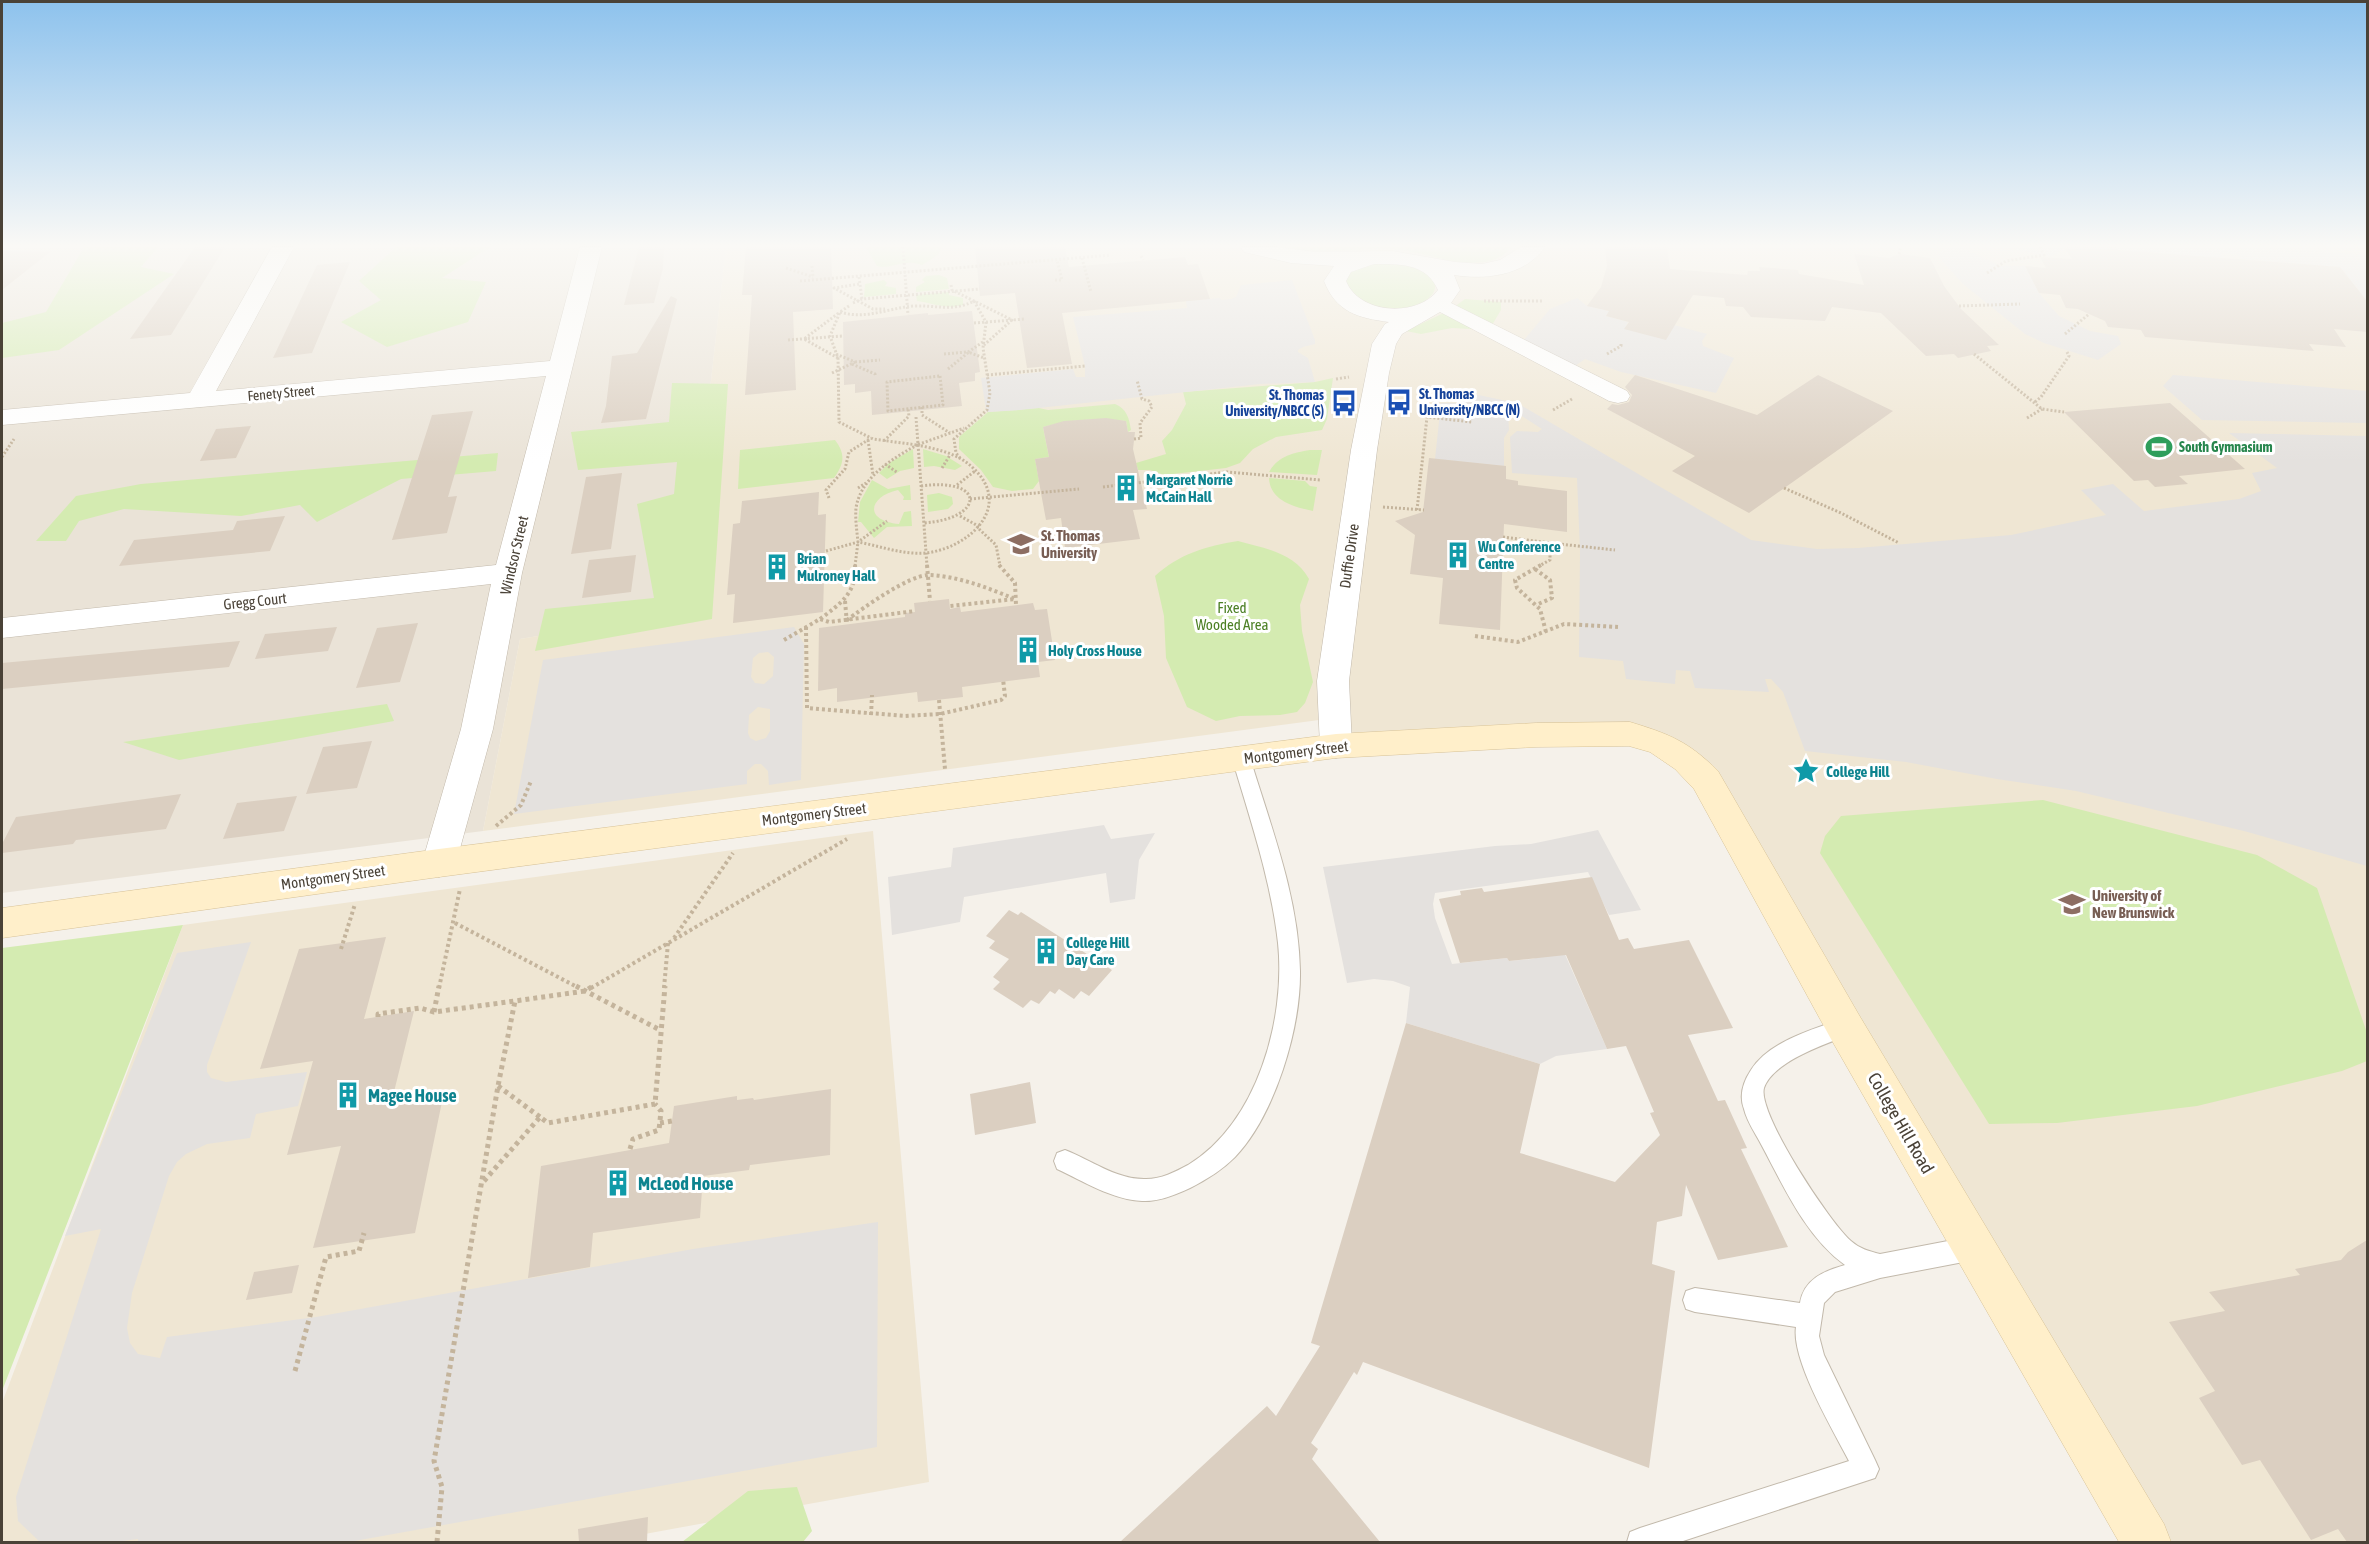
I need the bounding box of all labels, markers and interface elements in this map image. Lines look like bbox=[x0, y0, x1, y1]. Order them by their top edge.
street label: Fenety Street bbox=[247, 382, 315, 404]
place label: St. Thomas University/NBCC (N) bbox=[1419, 386, 1520, 418]
place label: St. Thomas University/NBCC (S) bbox=[1225, 387, 1324, 419]
bus stop icon: St. Thomas University/NBCC (N) bbox=[1384, 387, 1414, 417]
bus stop icon: St. Thomas University/NBCC (S) bbox=[1329, 388, 1359, 418]
sports icon: South Gymnasium bbox=[2144, 432, 2174, 462]
place label: South Gymnasium bbox=[2179, 439, 2273, 455]
place label: Margaret Norrie McCain Hall bbox=[1146, 471, 1233, 505]
building icon: Margaret Norrie McCain Hall bbox=[1111, 473, 1141, 503]
street label: Windsor Street bbox=[497, 514, 531, 596]
street label: Duffie Drive bbox=[1336, 522, 1362, 589]
place label: St. Thomas University bbox=[1041, 527, 1101, 561]
school or university icon: St. Thomas University bbox=[1006, 529, 1036, 559]
place label: Wu Conference Centre bbox=[1477, 538, 1561, 572]
building icon: Wu Conference Centre bbox=[1443, 540, 1473, 570]
place label: Brian Mulroney Hall bbox=[797, 550, 877, 584]
building icon: Brian Mulroney Hall bbox=[762, 552, 792, 582]
street label: Gregg Court bbox=[223, 589, 287, 613]
park label: Fixed Wooded Area bbox=[1195, 599, 1269, 633]
building icon: Holy Cross House bbox=[1013, 635, 1043, 665]
place label: Holy Cross House bbox=[1048, 642, 1142, 659]
street label: Montgomery Street bbox=[1243, 737, 1349, 767]
place icon: College Hill bbox=[1791, 756, 1821, 786]
place label: College Hill bbox=[1826, 763, 1891, 780]
street label: Montgomery Street bbox=[761, 799, 867, 829]
street label: Montgomery Street bbox=[280, 861, 386, 893]
place label: University of New Brunswick bbox=[2092, 887, 2175, 921]
school or university icon: University of New Brunswick bbox=[2057, 889, 2087, 919]
place label: College Hill Day Care bbox=[1066, 934, 1131, 968]
building icon: College Hill Day Care bbox=[1031, 936, 1061, 966]
street label: College Hill Road bbox=[1864, 1069, 1938, 1177]
building icon: Magee House bbox=[333, 1080, 363, 1110]
place label: Magee House bbox=[368, 1085, 457, 1106]
building icon: McLeod House bbox=[603, 1168, 633, 1198]
place label: McLeod House bbox=[638, 1173, 733, 1194]

